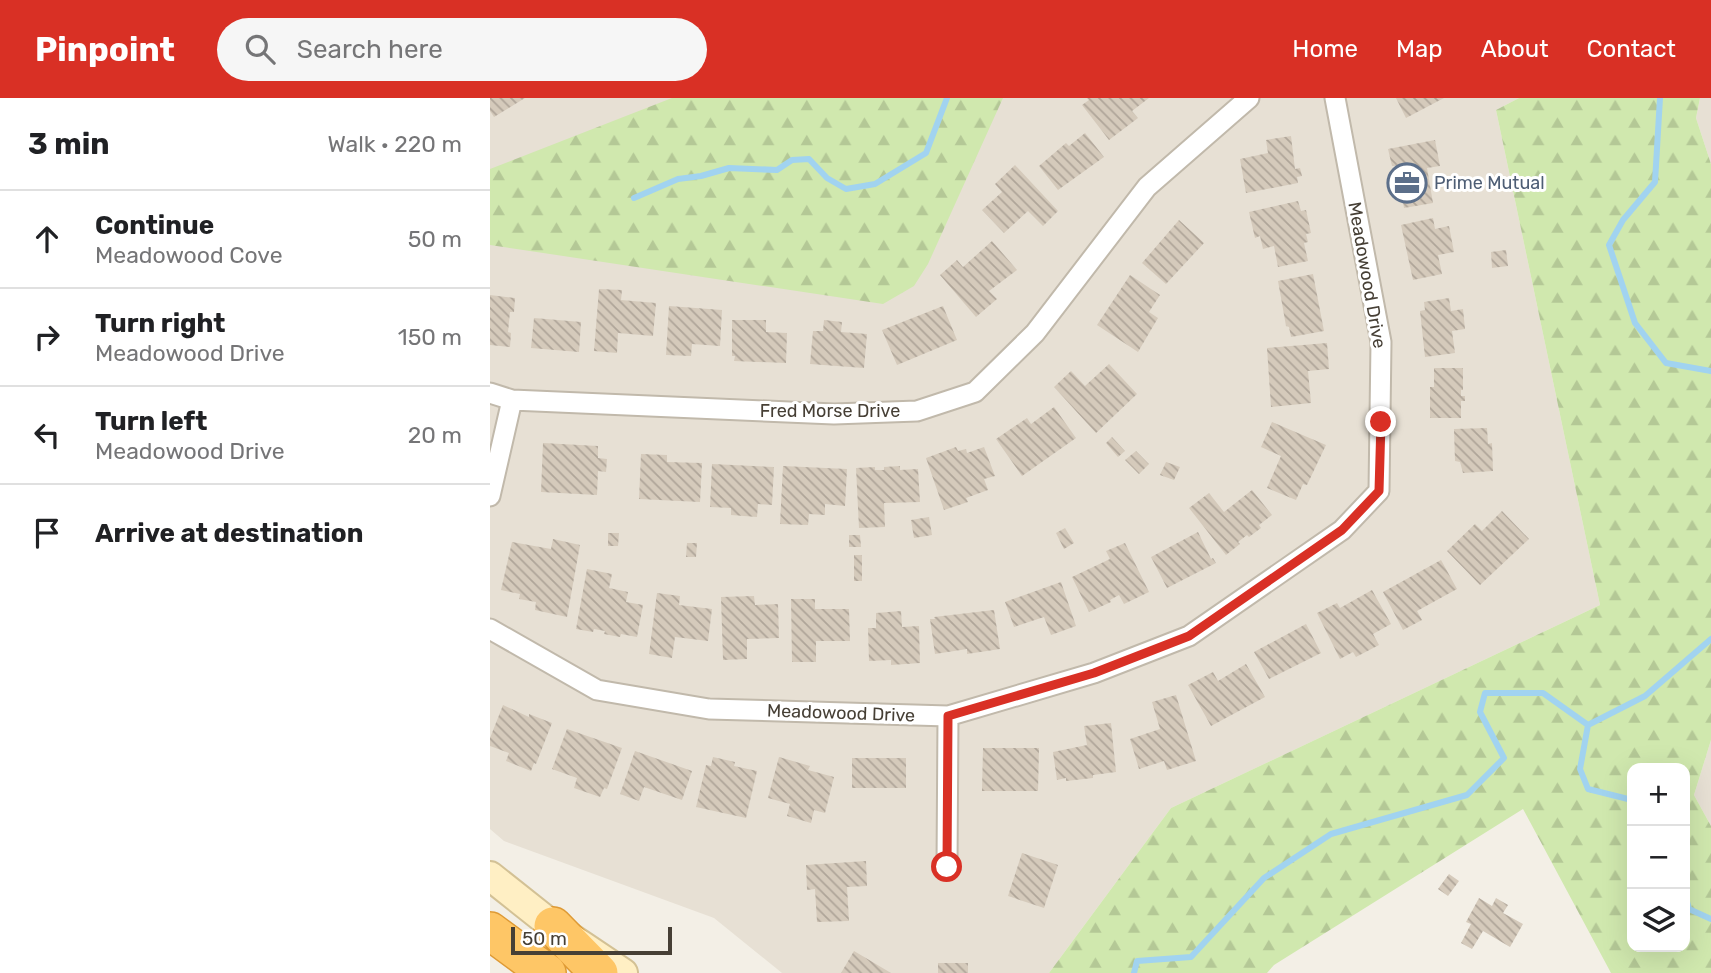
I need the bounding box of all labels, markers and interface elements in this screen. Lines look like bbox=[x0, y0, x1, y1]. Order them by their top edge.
search box bbox=[217, 18, 707, 81]
text: Pinpoint bbox=[35, 30, 175, 69]
icon: search bbox=[241, 30, 279, 68]
text: Search here bbox=[297, 34, 443, 65]
text: Home bbox=[1292, 35, 1358, 63]
text: Map bbox=[1396, 35, 1443, 63]
text: About bbox=[1481, 35, 1549, 63]
text: Contact bbox=[1587, 35, 1676, 63]
text: 3 min bbox=[28, 126, 110, 162]
text: Walk · 220 m bbox=[328, 130, 462, 158]
office icon: Prime Mutual bbox=[1386, 162, 1428, 204]
place label: Prime Mutual bbox=[1434, 172, 1545, 194]
street label: Meadowood Drive bbox=[1343, 200, 1391, 350]
text: Continue bbox=[95, 210, 214, 241]
icon: ahead bbox=[28, 220, 66, 258]
text: 50 m bbox=[408, 225, 462, 253]
text: Meadowood Cove bbox=[95, 241, 283, 269]
text: Turn right bbox=[95, 308, 225, 339]
icon: right bbox=[28, 318, 66, 356]
text: 150 m bbox=[398, 323, 462, 351]
text: Meadowood Drive bbox=[95, 339, 285, 367]
street label: Fred Morse Drive bbox=[760, 400, 900, 422]
text: Turn left bbox=[95, 406, 207, 437]
route end bbox=[1365, 406, 1396, 437]
icon: left bbox=[28, 416, 66, 454]
text: 20 m bbox=[408, 421, 462, 449]
text: Meadowood Drive bbox=[95, 437, 285, 465]
icon: arrive bbox=[28, 514, 66, 552]
text: Arrive at destination bbox=[95, 518, 363, 549]
street label: Meadowood Drive bbox=[766, 699, 916, 727]
map controls bbox=[1627, 763, 1690, 952]
button: + bbox=[1627, 763, 1690, 826]
button: − bbox=[1627, 826, 1690, 889]
route start bbox=[931, 851, 962, 882]
button: layers bbox=[1627, 889, 1690, 952]
scale bar bbox=[511, 924, 672, 956]
text: 50 m bbox=[522, 927, 567, 950]

